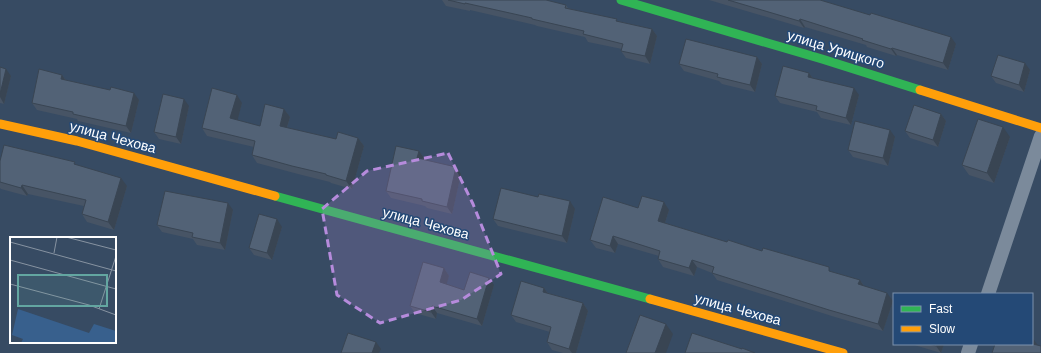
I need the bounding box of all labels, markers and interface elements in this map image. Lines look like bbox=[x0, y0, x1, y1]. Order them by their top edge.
street label: улица Урицкого bbox=[785, 27, 887, 71]
street label: улица Чехова bbox=[68, 118, 158, 156]
street label: улица Чехова bbox=[381, 204, 471, 242]
inset map bbox=[10, 237, 116, 343]
street label: улица Чехова bbox=[693, 290, 783, 328]
legend bbox=[893, 293, 1033, 345]
text: Fast bbox=[929, 302, 953, 316]
text: Slow bbox=[929, 322, 955, 336]

